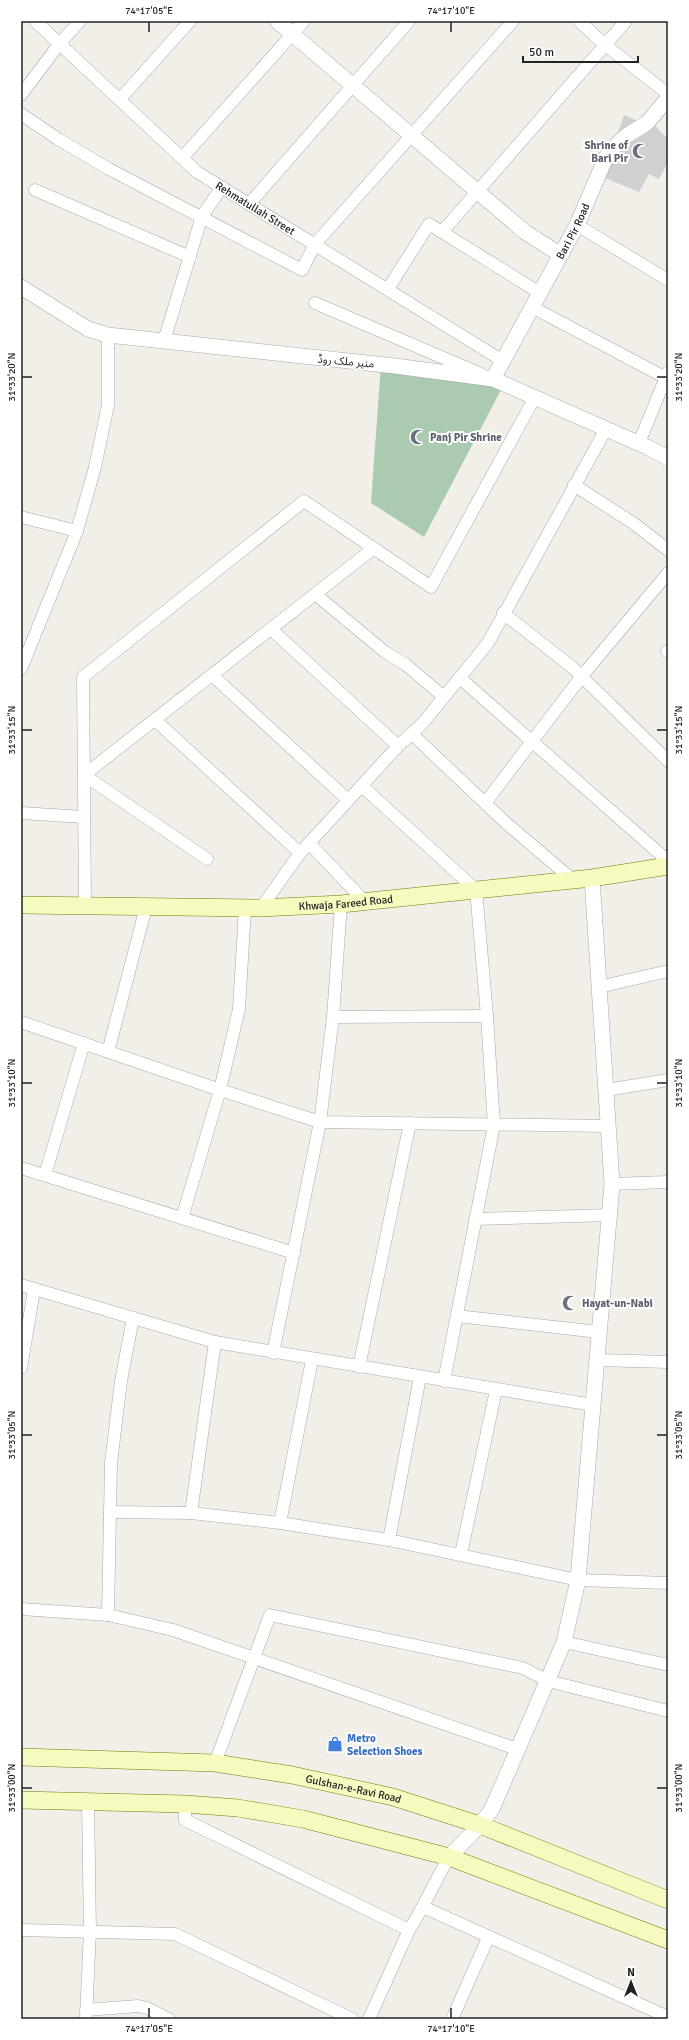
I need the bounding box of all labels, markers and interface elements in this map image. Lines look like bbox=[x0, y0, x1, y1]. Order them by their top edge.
text: 74°17'05"E bbox=[125, 5, 173, 17]
text: 74°17'10"E bbox=[427, 5, 475, 17]
scale bar bbox=[523, 38, 638, 64]
text: 50 m bbox=[529, 45, 554, 60]
place label: Shrine of Bari Pir bbox=[584, 139, 629, 165]
mosque icon: Shrine of Bari Pir bbox=[631, 142, 649, 160]
street label: Rehmatullah Street bbox=[213, 179, 297, 238]
street label: Bari Pir Road bbox=[554, 201, 593, 262]
street label: منیر ملک روڈ bbox=[317, 352, 375, 371]
text: 31°33'20"N bbox=[6, 353, 18, 401]
text: 31°33'20"N bbox=[673, 353, 685, 401]
mosque icon: Panj Pir Shrine bbox=[409, 428, 427, 446]
place label: Panj Pir Shrine bbox=[430, 431, 502, 444]
text: 31°33'15"N bbox=[6, 706, 18, 754]
text: 31°33'15"N bbox=[673, 706, 685, 754]
street label: Khwaja Fareed Road bbox=[298, 893, 394, 913]
text: 31°33'10"N bbox=[6, 1059, 18, 1107]
text: 31°33'10"N bbox=[673, 1059, 685, 1107]
mosque icon: Hayat-un-Nabi bbox=[561, 1294, 579, 1312]
place label: Hayat-un-Nabi bbox=[582, 1297, 653, 1310]
text: 31°33'05"N bbox=[6, 1411, 18, 1459]
text: 31°33'05"N bbox=[673, 1411, 685, 1459]
place label: Metro Selection Shoes bbox=[347, 1732, 422, 1758]
shop icon: Metro Selection Shoes bbox=[326, 1735, 344, 1753]
text: 31°33'00"N bbox=[6, 1764, 18, 1812]
text: 31°33'00"N bbox=[673, 1764, 685, 1812]
street label: Gulshan-e-Ravi Road bbox=[304, 1772, 403, 1806]
north arrow bbox=[611, 1962, 651, 2002]
text: N bbox=[627, 1966, 635, 1979]
text: 74°17'05"E bbox=[125, 2023, 173, 2035]
text: 74°17'10"E bbox=[427, 2023, 475, 2035]

